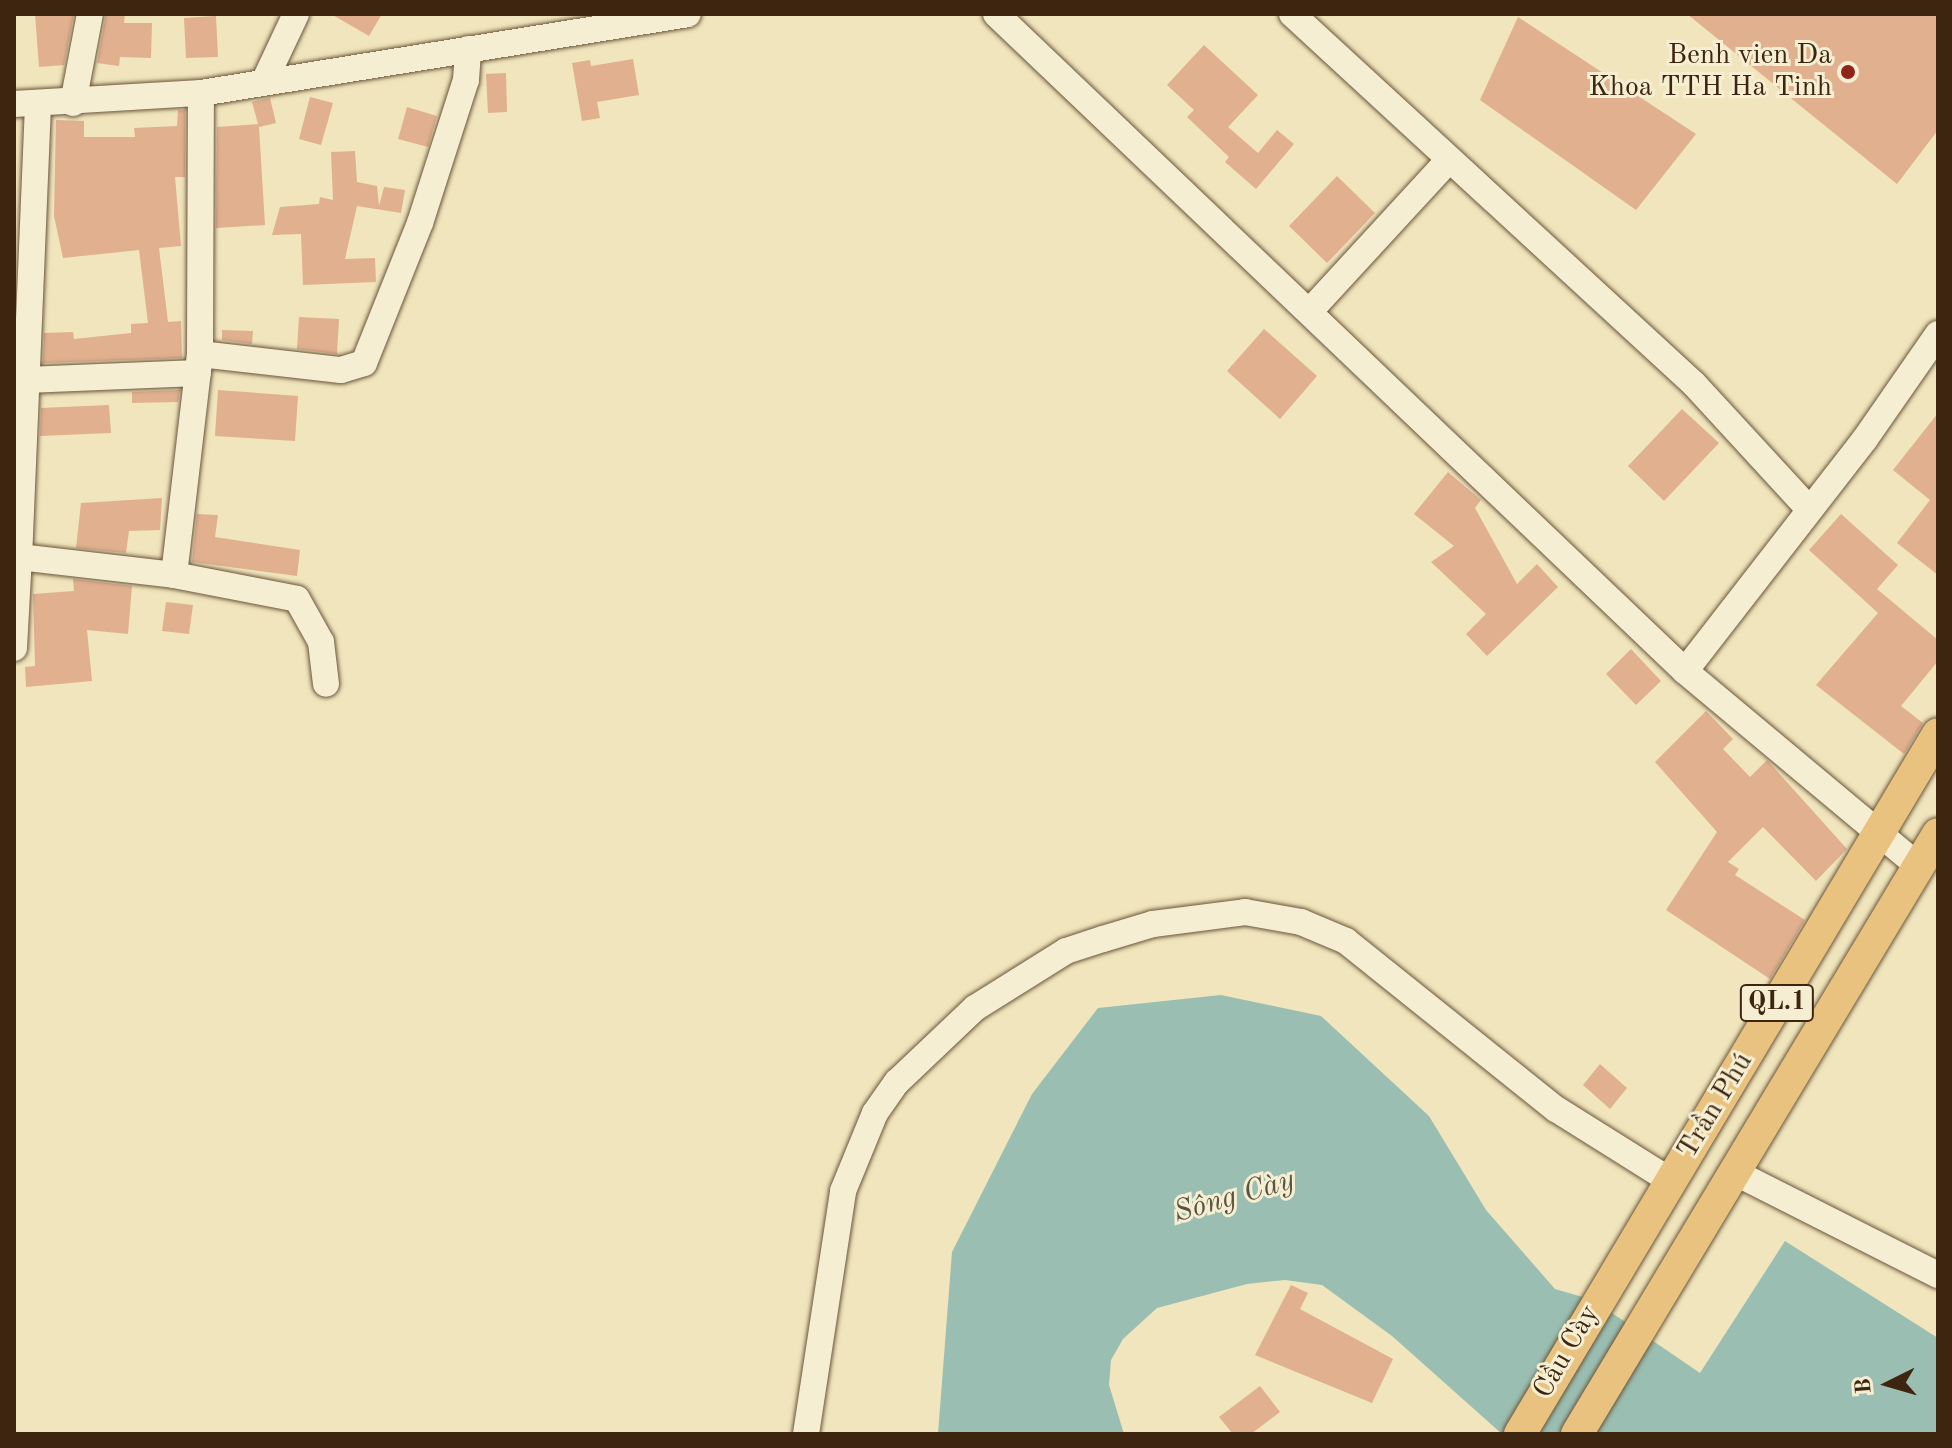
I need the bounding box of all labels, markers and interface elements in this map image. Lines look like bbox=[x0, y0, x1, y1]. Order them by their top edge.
place label: Benh vien Da Khoa TTH Ha Tinh bbox=[1589, 39, 1832, 105]
marker: Benh vien Da Khoa TTH Ha Tinh bbox=[1839, 63, 1857, 81]
road number: QL.1 bbox=[1739, 981, 1815, 1025]
street label: Trần Phú bbox=[1671, 1047, 1761, 1165]
water label: Sông Cày bbox=[1169, 1163, 1299, 1231]
street label: Cầu Cày bbox=[1527, 1299, 1607, 1405]
north arrow bbox=[1848, 1344, 1928, 1424]
text: B bbox=[1852, 1377, 1876, 1395]

